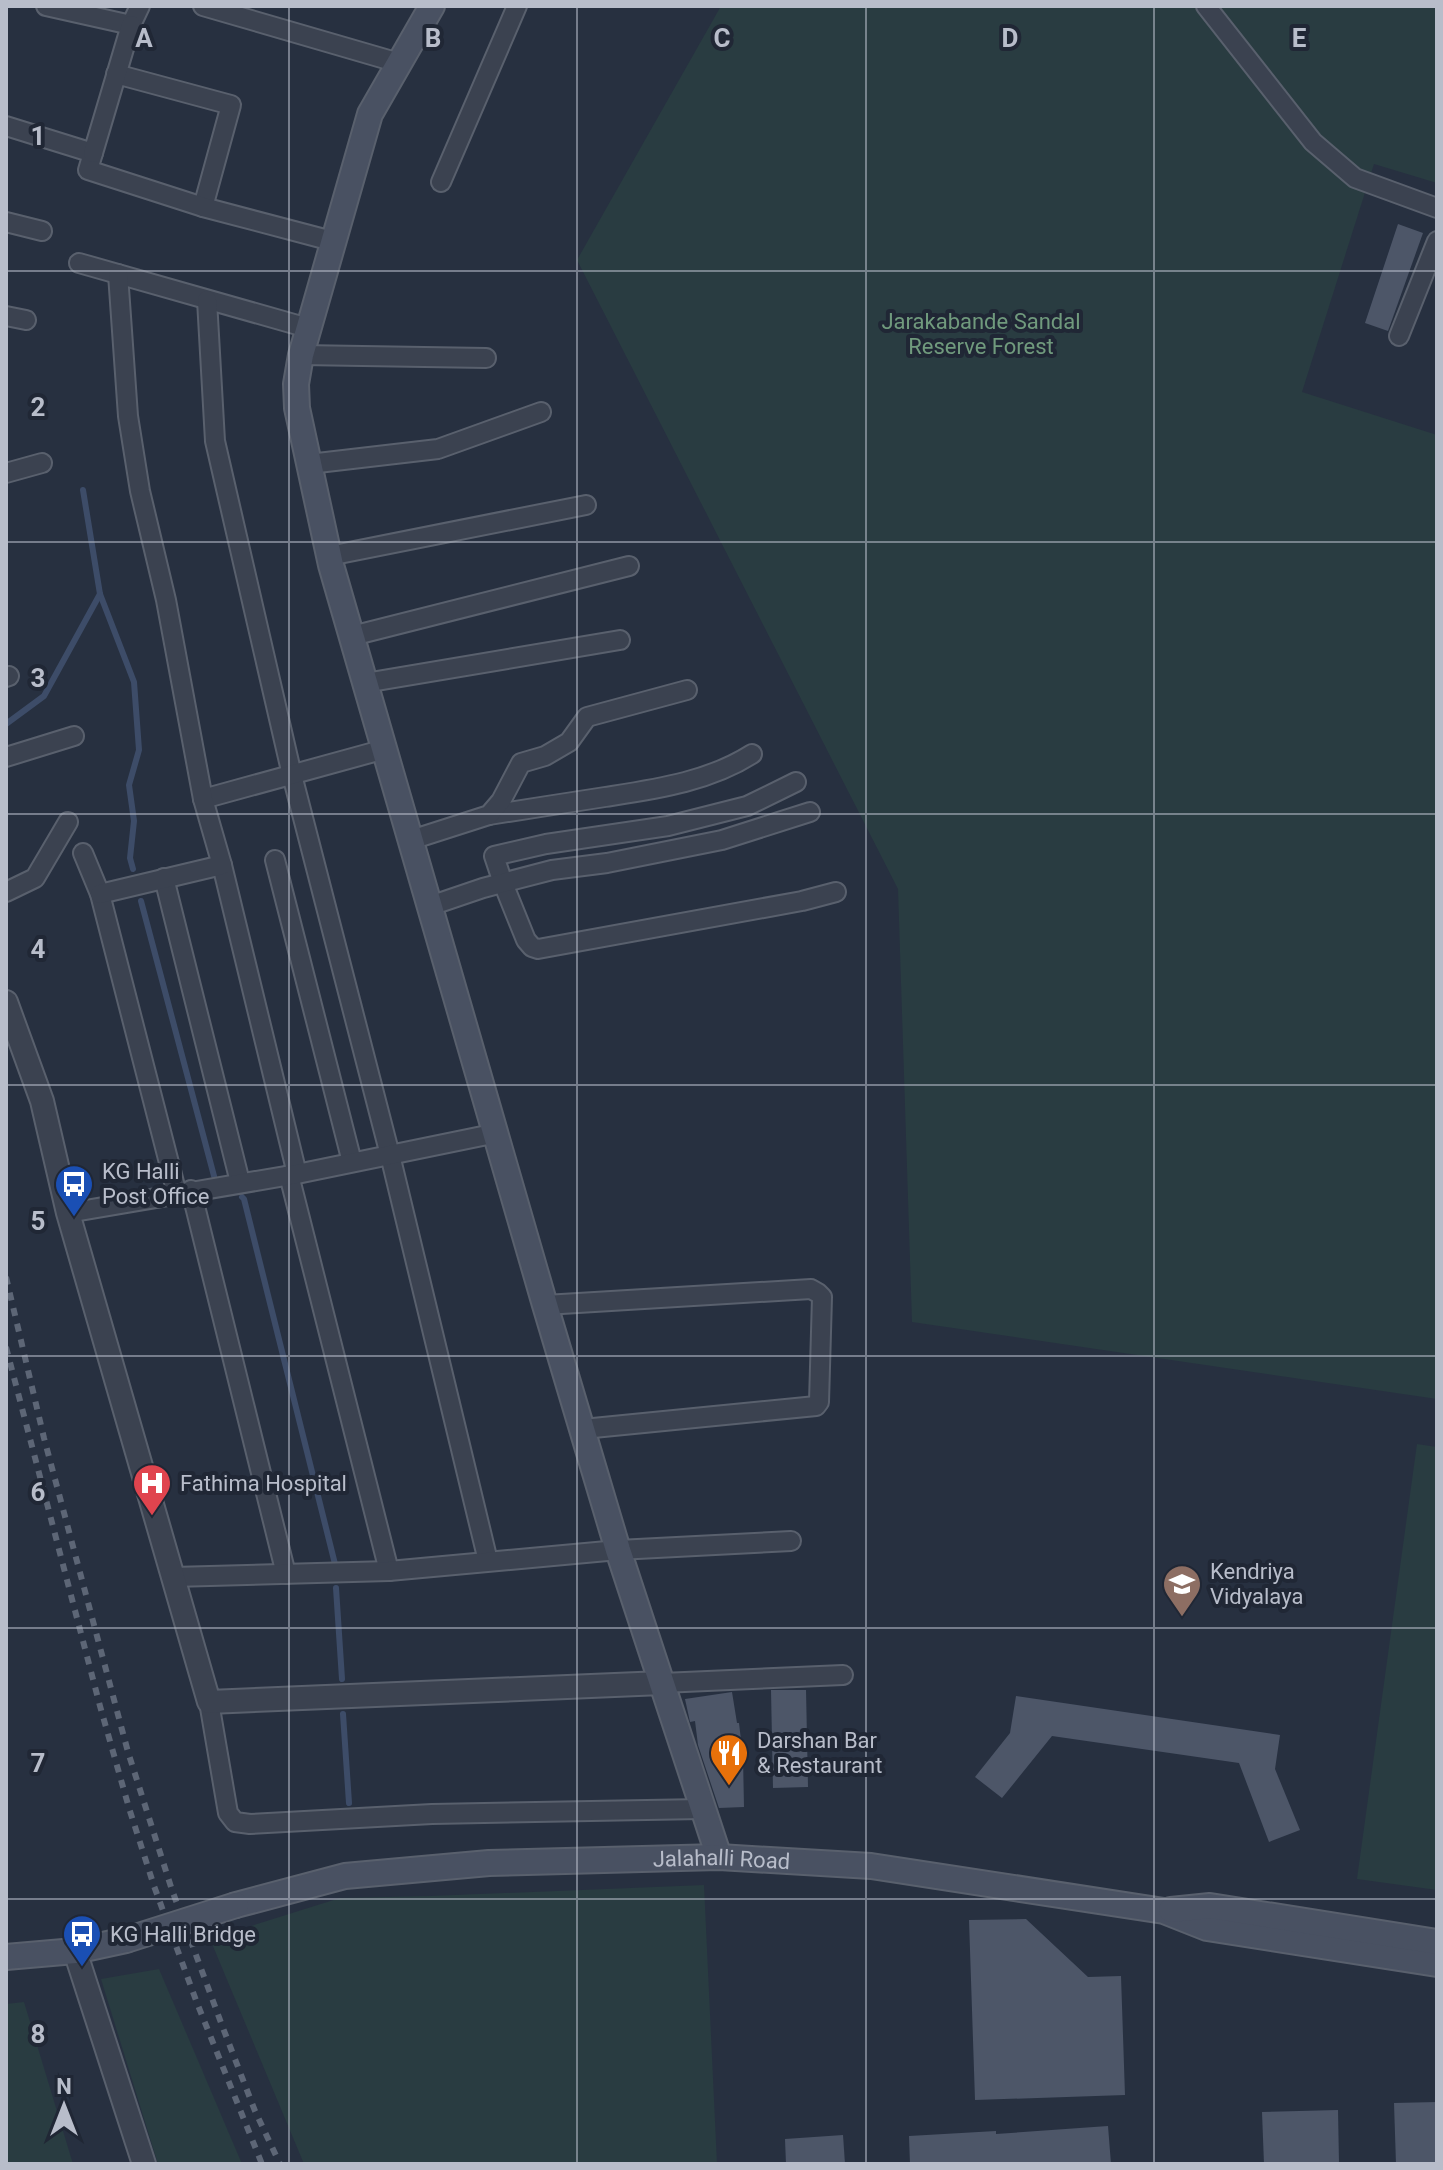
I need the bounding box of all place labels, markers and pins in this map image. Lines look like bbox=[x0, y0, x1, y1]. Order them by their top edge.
place label: KG Halli Post Office bbox=[102, 1159, 209, 1209]
bus stop icon: KG Halli Post Office bbox=[53, 1163, 95, 1218]
hospital icon: Fathima Hospital bbox=[131, 1462, 173, 1517]
place label: Fathima Hospital bbox=[180, 1471, 347, 1496]
place label: Kendriya Vidyalaya bbox=[1210, 1559, 1303, 1609]
school or university icon: Kendriya Vidyalaya bbox=[1161, 1563, 1203, 1618]
place label: Darshan Bar & Restaurant bbox=[757, 1728, 882, 1778]
restaurant icon: Darshan Bar & Restaurant bbox=[708, 1732, 750, 1787]
bus stop icon: KG Halli Bridge bbox=[61, 1913, 103, 1968]
place label: KG Halli Bridge bbox=[110, 1922, 256, 1947]

